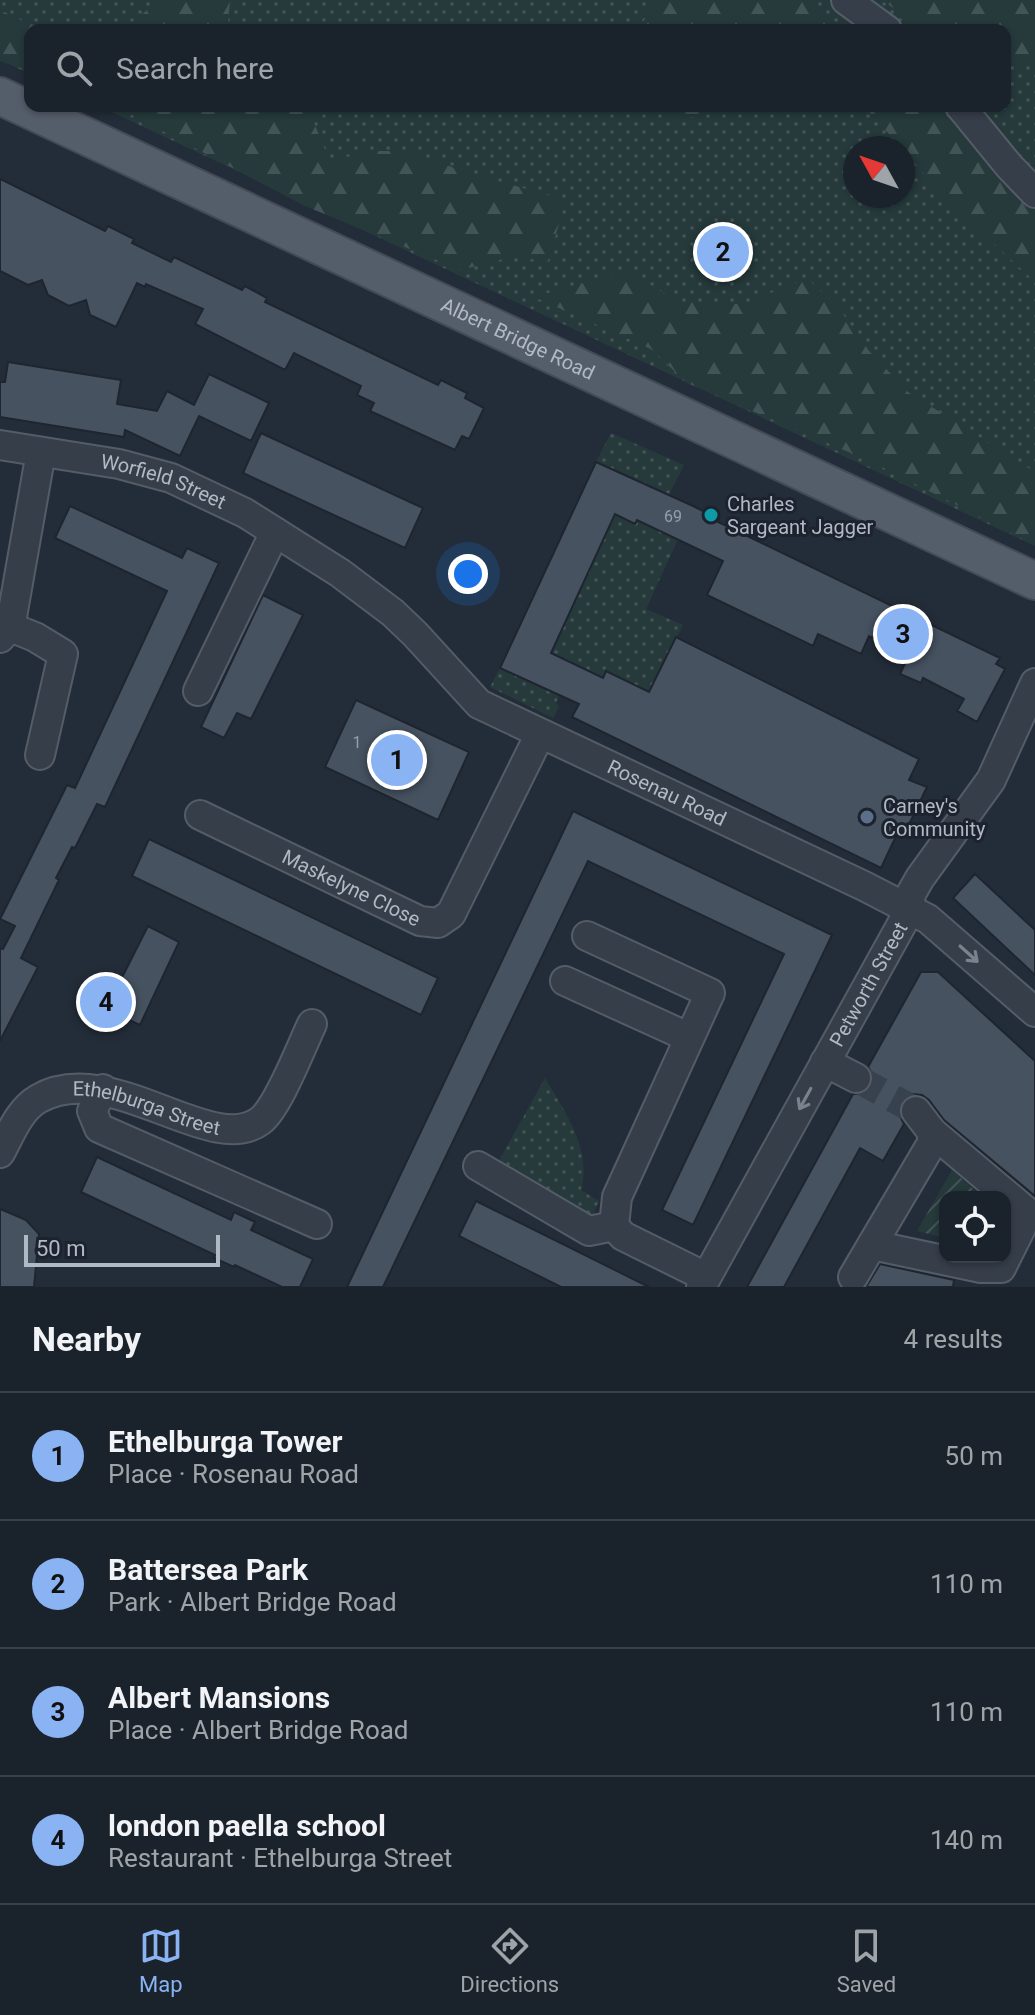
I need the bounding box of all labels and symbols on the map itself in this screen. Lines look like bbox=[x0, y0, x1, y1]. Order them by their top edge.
north arrow bbox=[843, 136, 915, 208]
pin: 2 bbox=[697, 222, 749, 282]
street label: Albert Bridge Road bbox=[437, 292, 599, 385]
street label: Worfield Street bbox=[99, 449, 230, 514]
place label: Charles Sargeant Jagger bbox=[727, 492, 874, 539]
marker: Charles Sargeant Jagger bbox=[702, 506, 720, 524]
house number: 69 bbox=[664, 507, 682, 526]
your location bbox=[448, 554, 488, 594]
pin: 3 bbox=[877, 604, 929, 664]
pin: 1 bbox=[371, 730, 423, 790]
house number: 1 bbox=[353, 733, 362, 752]
street label: Rosenau Road bbox=[604, 754, 730, 831]
place label: Carney's Community bbox=[883, 794, 986, 841]
marker: Carney's Community bbox=[858, 808, 876, 826]
street label: Maskelyne Close bbox=[278, 844, 424, 931]
street label: Petworth Street bbox=[824, 918, 913, 1051]
one-way arrow bbox=[959, 945, 979, 963]
pin: 4 bbox=[80, 972, 132, 1032]
street label: Ethelburga Street bbox=[73, 1077, 222, 1140]
one-way arrow bbox=[796, 1087, 812, 1111]
scale bar bbox=[24, 1231, 220, 1267]

